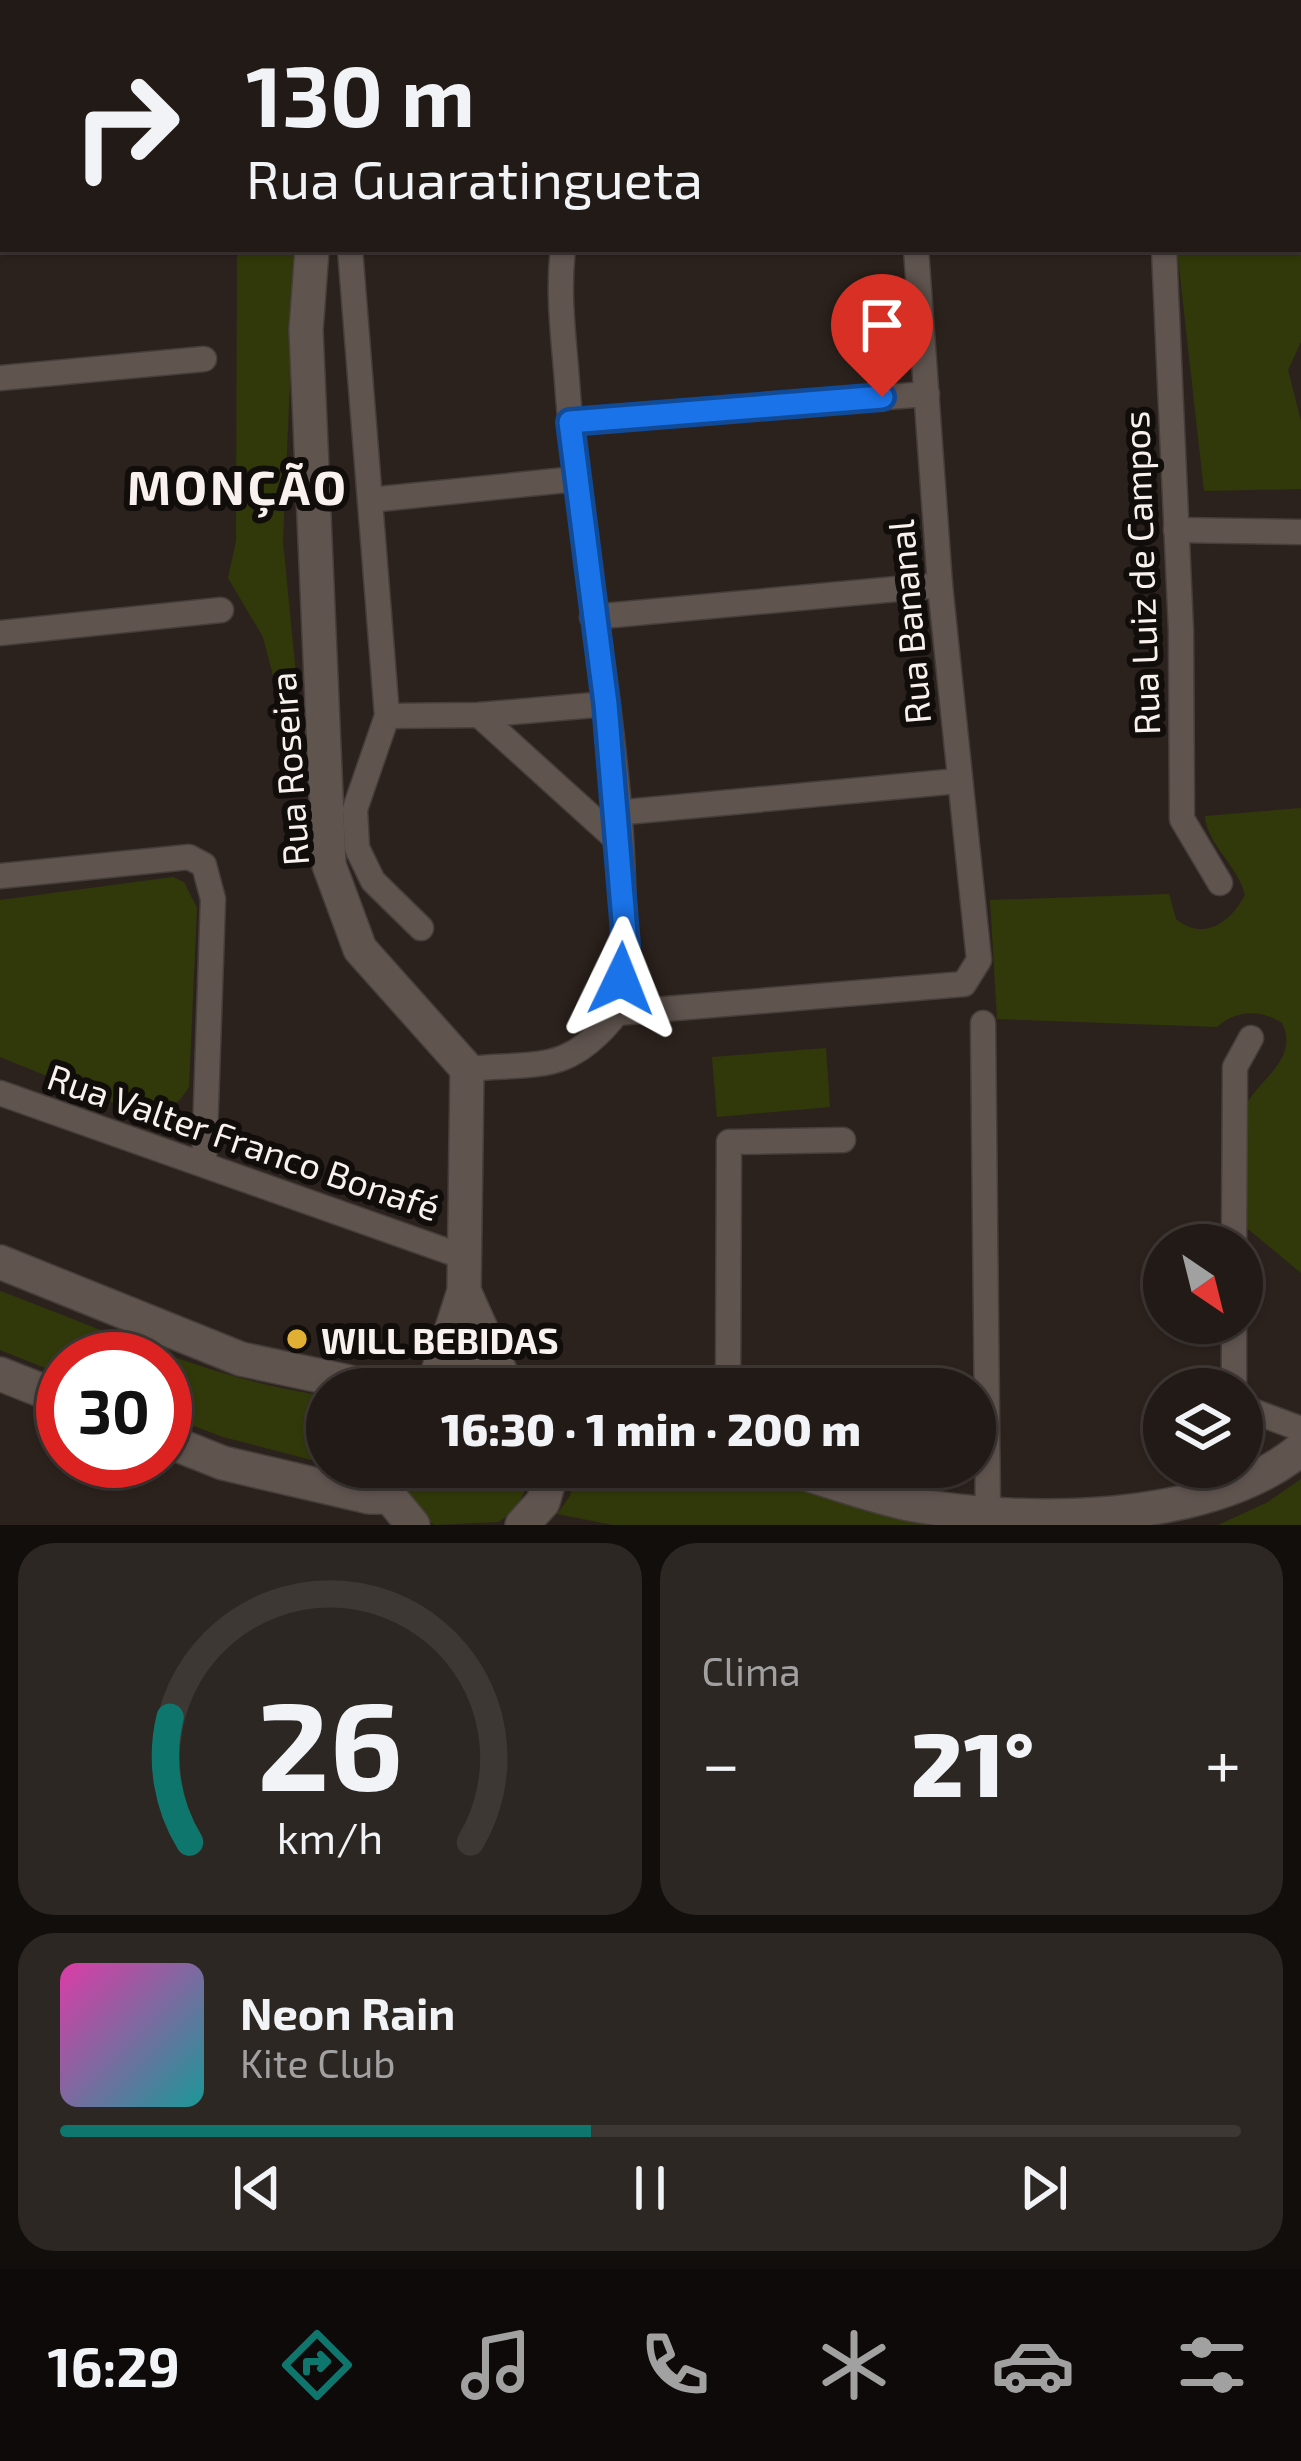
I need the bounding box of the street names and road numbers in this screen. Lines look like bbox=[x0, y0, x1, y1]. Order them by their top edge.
street label: Rua Luiz de Campos bbox=[1113, 410, 1167, 736]
street label: Rua Bananal bbox=[878, 518, 938, 726]
street label: Rua Roseira bbox=[260, 671, 316, 867]
street label: Rua Valter Franco Bonafé bbox=[42, 1054, 446, 1228]

